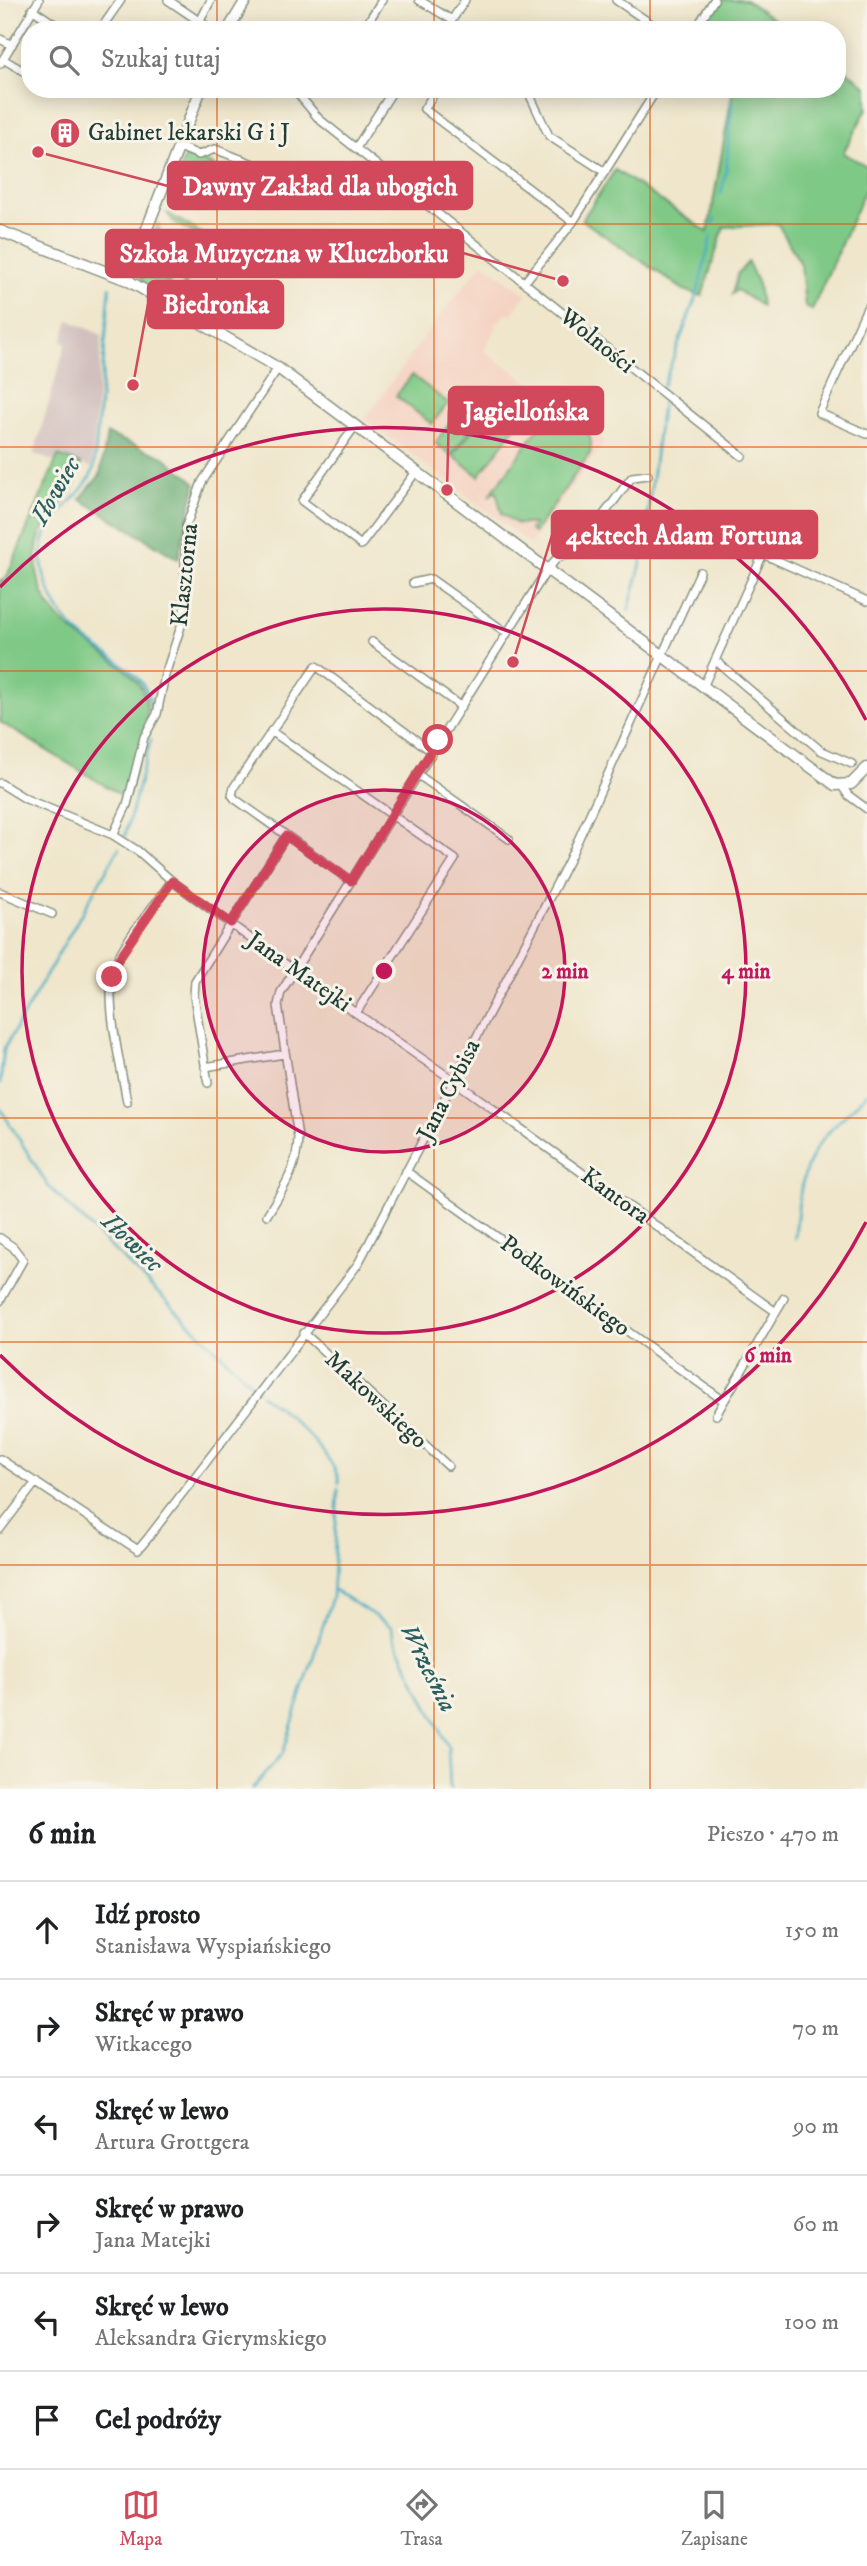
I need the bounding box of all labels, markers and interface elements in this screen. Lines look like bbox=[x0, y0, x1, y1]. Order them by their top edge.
search box bbox=[21, 21, 846, 98]
icon: search bbox=[45, 41, 83, 79]
text: Szukaj tutaj bbox=[101, 43, 221, 76]
building icon: Gabinet lekarski G i J bbox=[48, 116, 82, 150]
place label: Gabinet lekarski G i J bbox=[88, 118, 290, 148]
callout: Dawny Zakład dla ubogich bbox=[168, 162, 472, 209]
text: Dawny Zakład dla ubogich bbox=[182, 171, 458, 204]
callout: Szkoła Muzyczna w Kluczborku bbox=[106, 230, 463, 277]
text: Szkoła Muzyczna w Kluczborku bbox=[119, 238, 449, 271]
callout: Biedronka bbox=[148, 281, 283, 328]
text: Biedronka bbox=[163, 289, 270, 322]
street label: Wolności bbox=[552, 301, 641, 380]
callout: Jagiellońska bbox=[449, 387, 603, 434]
text: Jagiellońska bbox=[460, 396, 590, 429]
water label: Iłowiec bbox=[22, 450, 89, 533]
callout: 4ektech Adam Fortuna bbox=[552, 511, 817, 558]
text: 4ektech Adam Fortuna bbox=[566, 520, 803, 553]
street label: Klasztorna bbox=[165, 521, 205, 628]
route start bbox=[422, 724, 453, 755]
street label: Jana Matejki bbox=[239, 924, 357, 1019]
centre of rings bbox=[372, 959, 396, 983]
text: 2 min bbox=[542, 959, 590, 985]
text: 4 min bbox=[722, 959, 771, 985]
route end bbox=[96, 961, 127, 992]
street label: Jana Cybisa bbox=[410, 1033, 488, 1148]
street label: Kantora bbox=[575, 1161, 656, 1231]
water label: Iłowiec bbox=[93, 1204, 170, 1281]
street label: Podkowińskiego bbox=[494, 1229, 636, 1343]
text: 6 min bbox=[744, 1343, 793, 1369]
street label: Makowskiego bbox=[318, 1345, 434, 1455]
water label: Września bbox=[392, 1618, 464, 1718]
text: 6 min bbox=[28, 1816, 96, 1853]
text: Pieszo · 470 m bbox=[707, 1820, 839, 1849]
text: Idź prosto bbox=[95, 1899, 200, 1932]
icon: ahead bbox=[28, 1911, 66, 1949]
text: 150 m bbox=[785, 1916, 839, 1945]
text: Stanisława Wyspiańskiego bbox=[95, 1932, 331, 1961]
text: Skręć w prawo bbox=[95, 1997, 244, 2030]
icon: right bbox=[28, 2009, 66, 2047]
text: 70 m bbox=[792, 2014, 839, 2043]
text: Witkacego bbox=[95, 2030, 192, 2059]
text: Skręć w lewo bbox=[95, 2095, 229, 2128]
icon: left bbox=[28, 2107, 66, 2145]
text: 90 m bbox=[793, 2112, 839, 2141]
text: Artura Grottgera bbox=[95, 2128, 250, 2157]
text: Skręć w prawo bbox=[95, 2193, 244, 2226]
icon: right bbox=[28, 2205, 66, 2243]
text: 60 m bbox=[792, 2210, 839, 2239]
text: Jana Matejki bbox=[95, 2226, 211, 2255]
text: Skręć w lewo bbox=[95, 2291, 229, 2324]
icon: left bbox=[28, 2303, 66, 2341]
text: 100 m bbox=[784, 2308, 839, 2337]
text: Aleksandra Gierymskiego bbox=[95, 2324, 327, 2353]
icon: arrive bbox=[28, 2401, 66, 2439]
text: Cel podróży bbox=[95, 2404, 221, 2437]
tab: Mapa bbox=[119, 2486, 162, 2551]
tab: Trasa bbox=[401, 2486, 443, 2551]
tab: Zapisane bbox=[681, 2486, 748, 2551]

